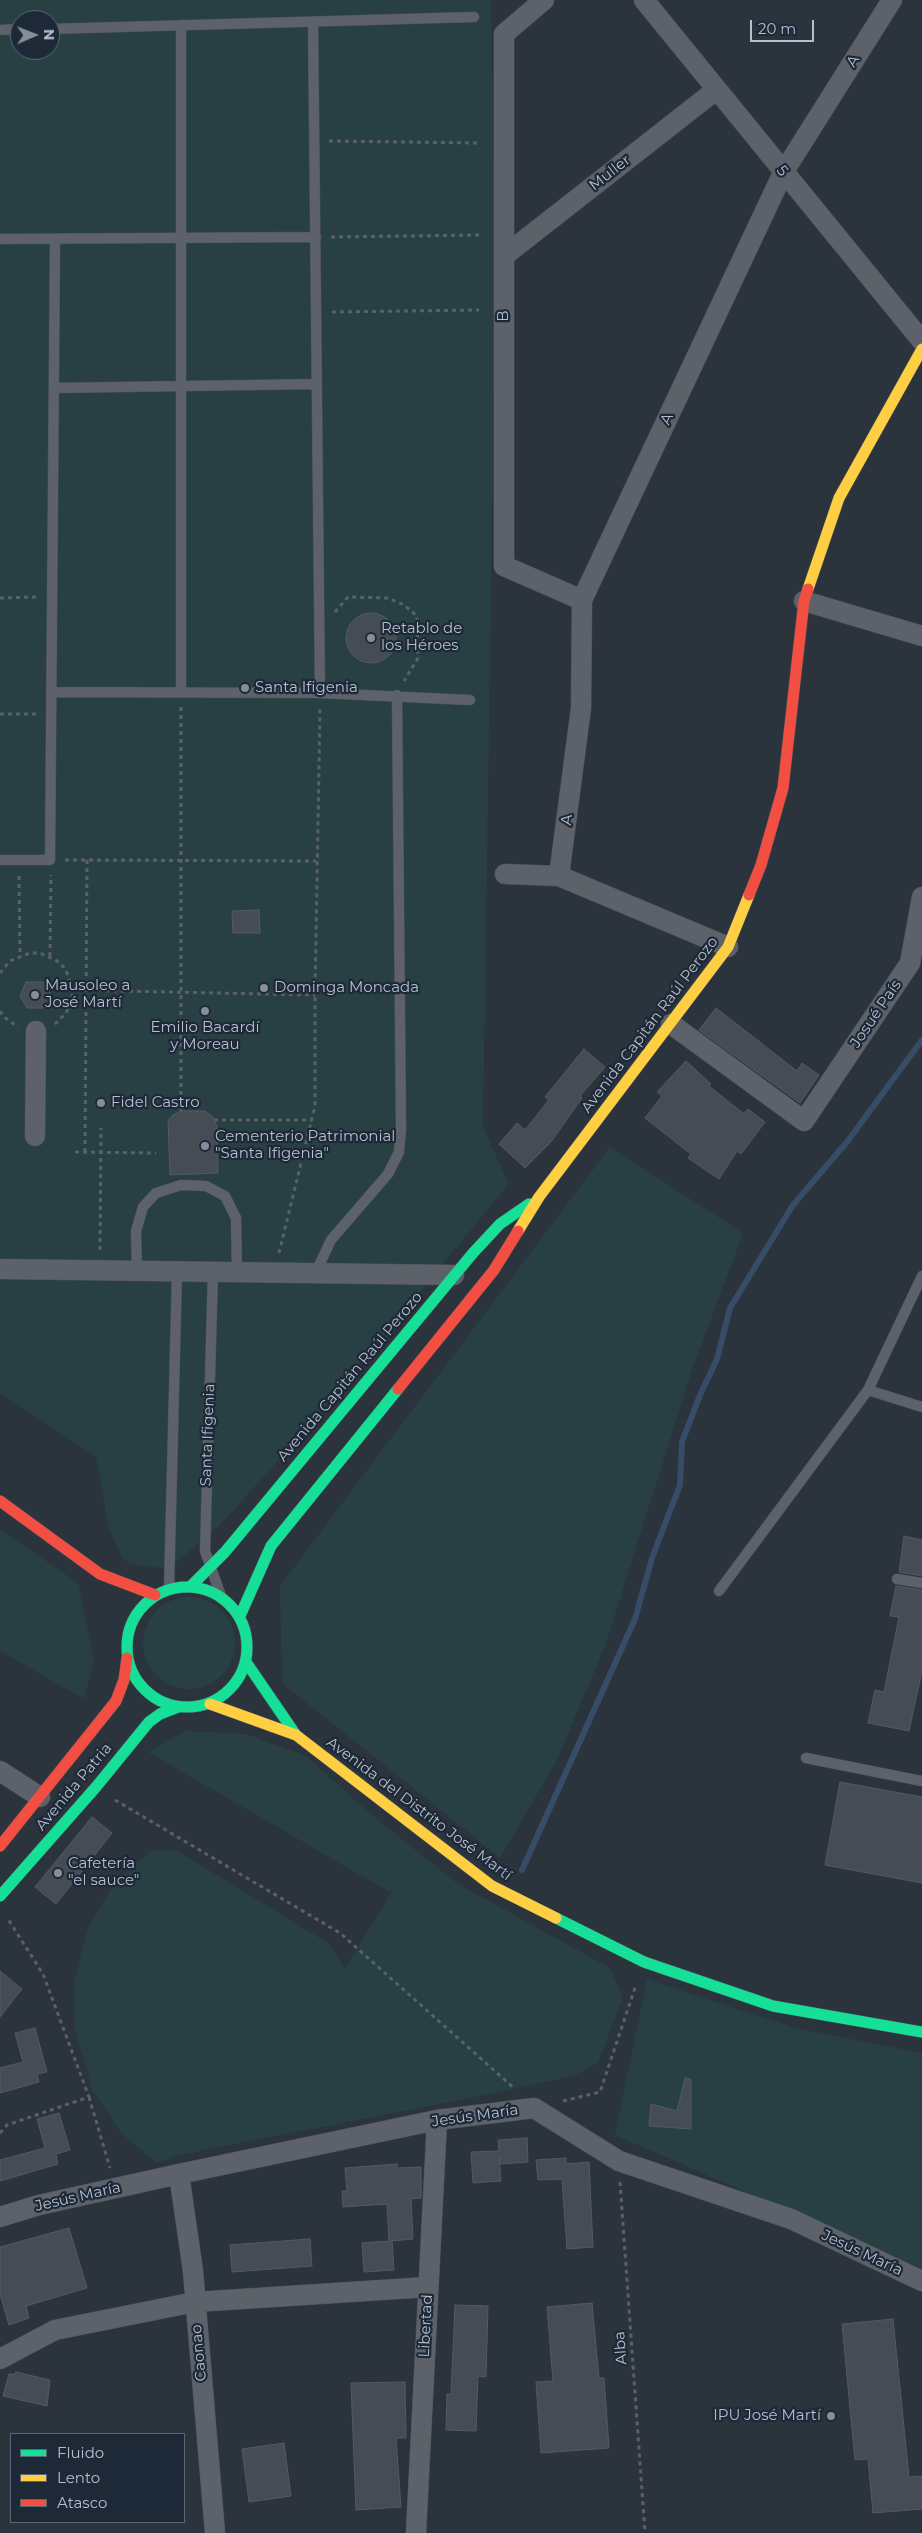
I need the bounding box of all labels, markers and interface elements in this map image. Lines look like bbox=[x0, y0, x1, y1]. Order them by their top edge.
north arrow bbox=[10, 10, 60, 60]
scale bar bbox=[752, 10, 816, 42]
text: 20 m bbox=[758, 19, 796, 38]
text: N bbox=[40, 29, 58, 41]
street label: A bbox=[843, 52, 863, 70]
street label: Muller bbox=[586, 151, 634, 195]
street label: 5 bbox=[772, 162, 792, 180]
street label: B bbox=[495, 310, 513, 322]
street label: A bbox=[657, 410, 677, 428]
place label: Retablo de los Héroes bbox=[381, 620, 462, 655]
marker: Retablo de los Héroes bbox=[365, 632, 377, 644]
place label: Santa Ifigenia bbox=[255, 679, 358, 697]
marker: Santa Ifigenia bbox=[239, 682, 251, 694]
street label: A bbox=[557, 814, 577, 826]
street label: Avenida Capitán Raúl Perozo bbox=[578, 933, 722, 1117]
place label: Mausoleo a José Martí bbox=[45, 977, 130, 1012]
street label: Josué País bbox=[847, 977, 905, 1051]
place label: Dominga Moncada bbox=[274, 979, 419, 997]
marker: Dominga Moncada bbox=[258, 982, 270, 994]
marker: Mausoleo a José Martí bbox=[29, 989, 41, 1001]
marker: Emilio Bacardí y Moreau bbox=[199, 1005, 211, 1017]
place label: Emilio Bacardí y Moreau bbox=[151, 1019, 259, 1054]
place label: Fidel Castro bbox=[111, 1094, 200, 1112]
marker: Fidel Castro bbox=[95, 1097, 107, 1109]
place label: Cementerio Patrimonial "Santa Ifigenia" bbox=[215, 1128, 395, 1163]
marker: Cementerio Patrimonial "Santa Ifigenia" bbox=[199, 1140, 211, 1152]
street label: Avenida Capitán Raúl Perozo bbox=[274, 1289, 426, 1465]
street label: Santa Ifigenia bbox=[197, 1383, 219, 1487]
street label: Avenida del Distrito José Martí bbox=[323, 1733, 515, 1885]
street label: Avenida Patria bbox=[32, 1740, 116, 1834]
place label: Cafetería "el sauce" bbox=[68, 1855, 139, 1890]
marker: Cafetería "el sauce" bbox=[52, 1867, 64, 1879]
street label: Jesús María bbox=[431, 2101, 519, 2131]
street label: Jesús María bbox=[34, 2178, 122, 2216]
street label: Jesús María bbox=[819, 2226, 905, 2280]
street label: Libertad bbox=[415, 2294, 437, 2358]
street label: Caonao bbox=[188, 2324, 210, 2382]
street label: Alba bbox=[611, 2331, 631, 2365]
place label: IPU José Martí bbox=[713, 2407, 821, 2425]
marker: IPU José Martí bbox=[825, 2410, 837, 2422]
legend bbox=[10, 2433, 185, 2523]
text: Fluido bbox=[57, 2443, 104, 2462]
text: Lento bbox=[57, 2468, 100, 2487]
text: Atasco bbox=[57, 2493, 107, 2512]

